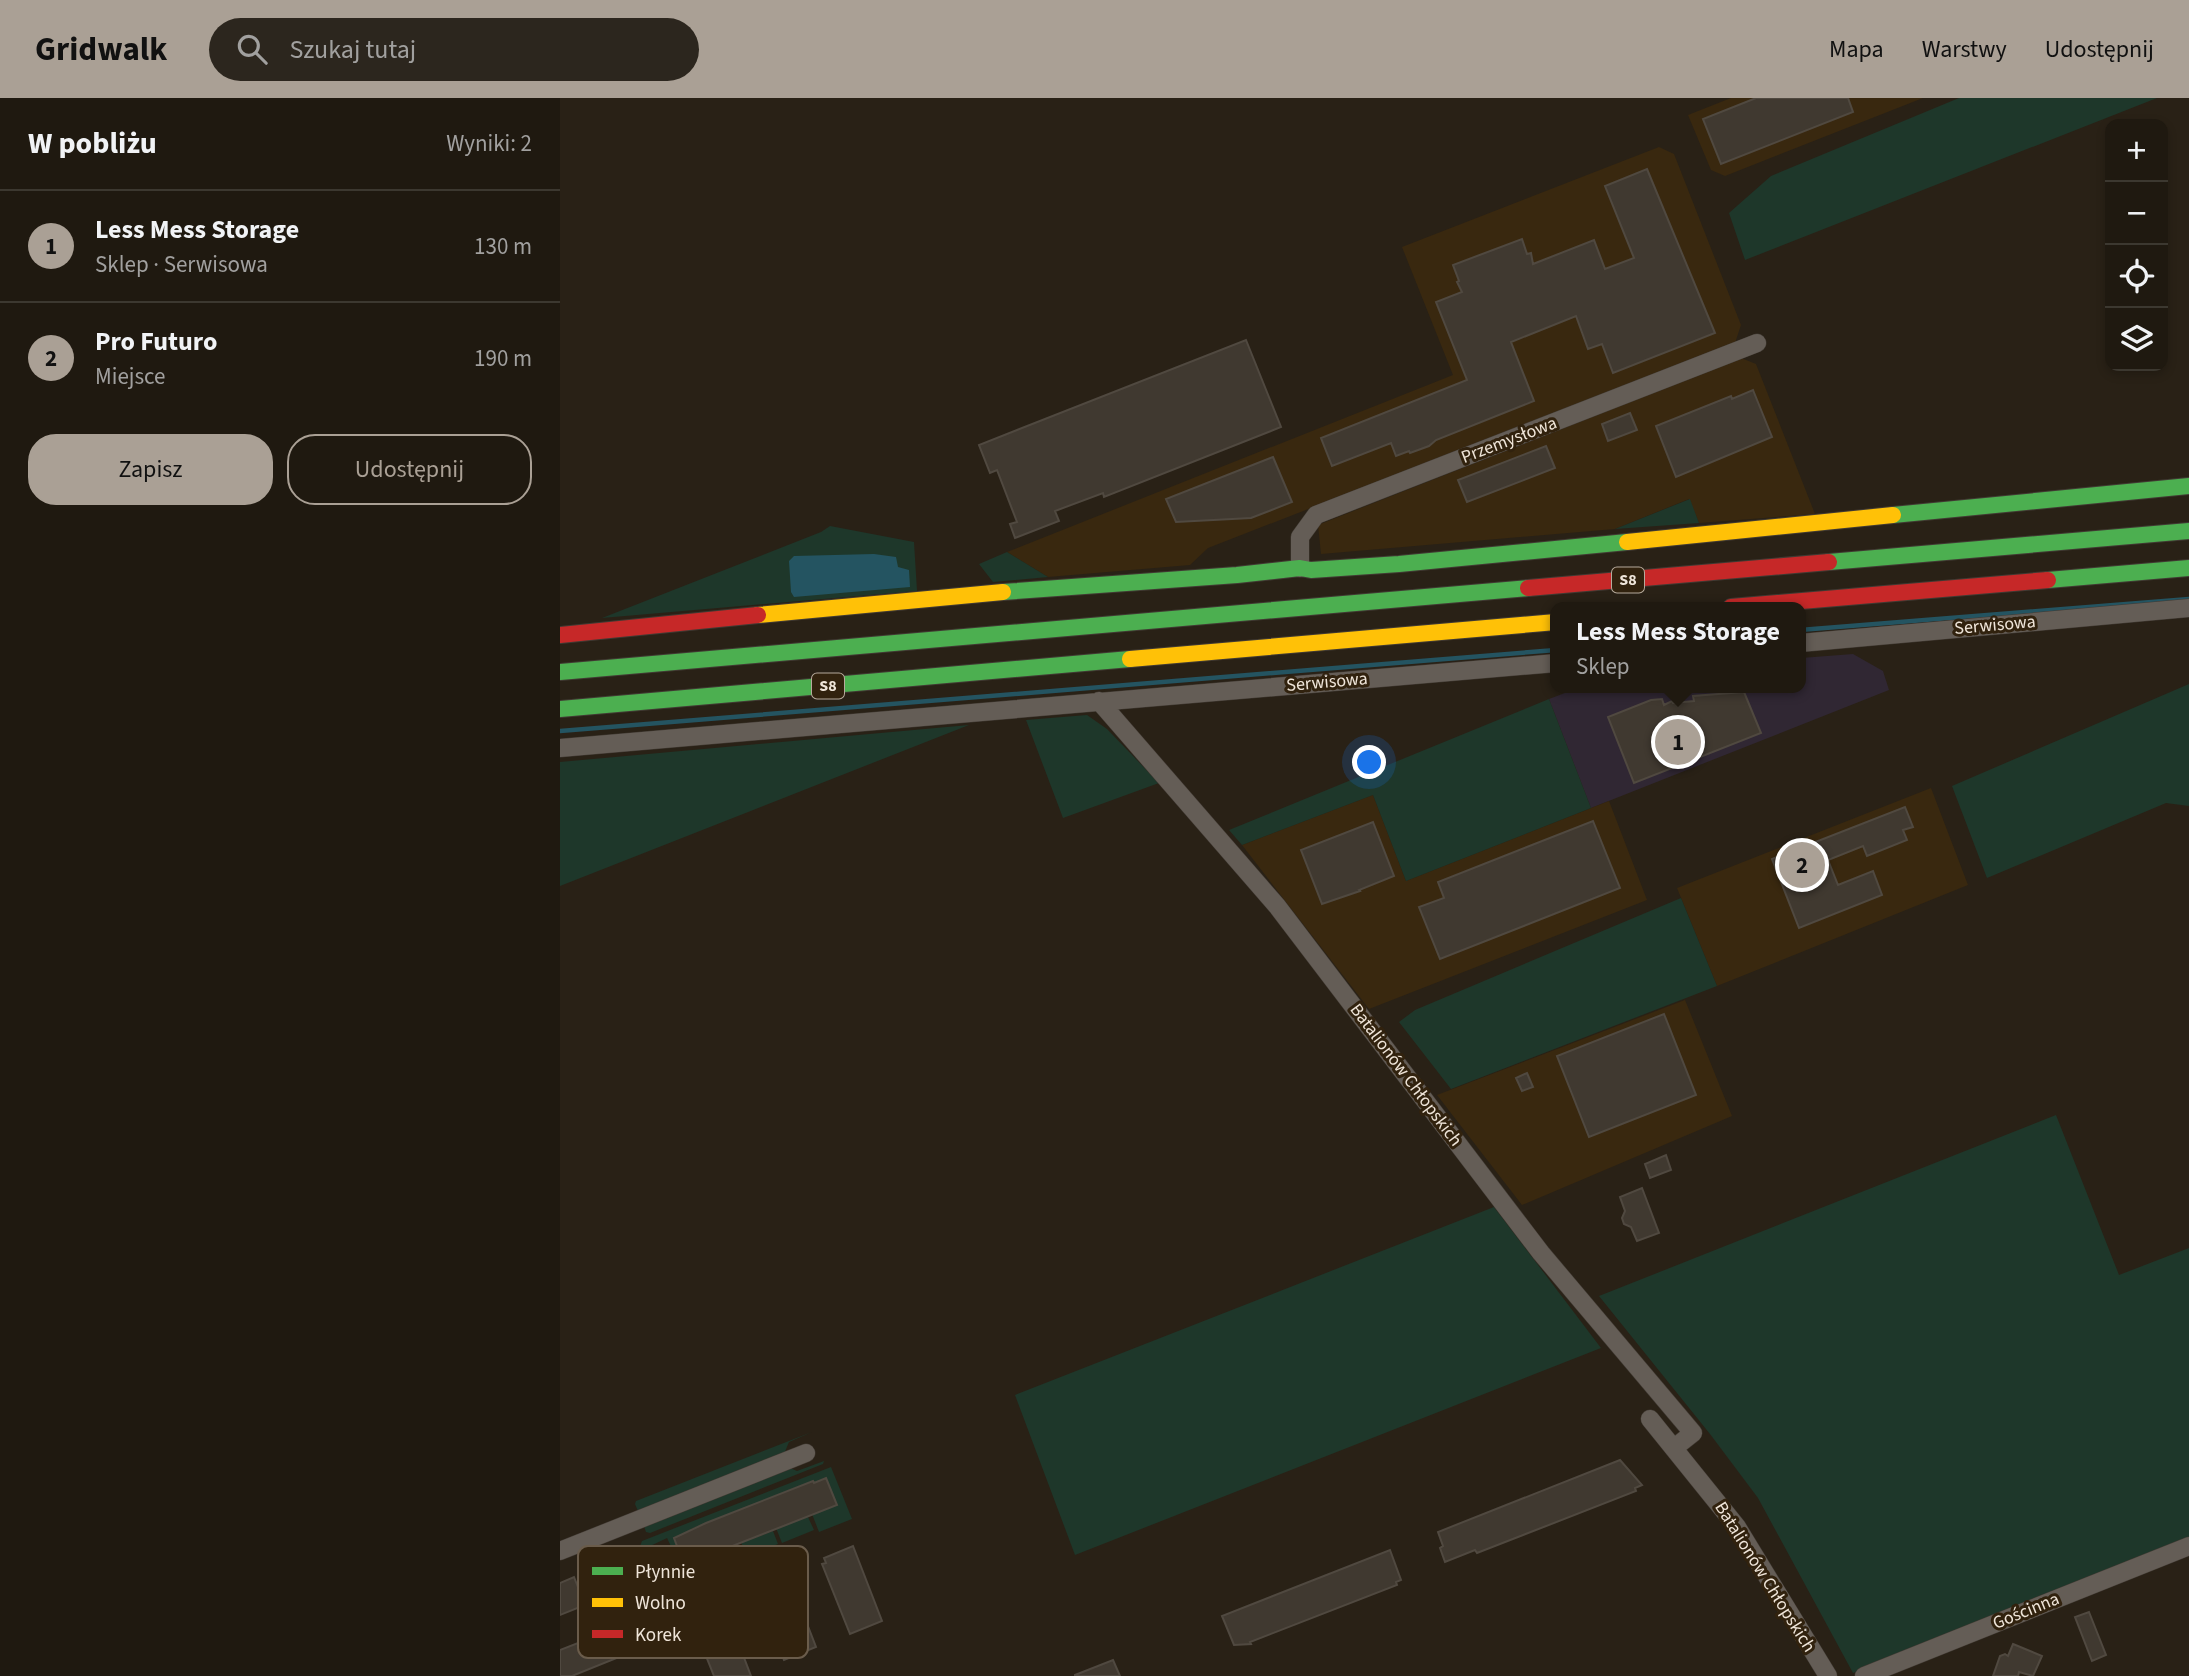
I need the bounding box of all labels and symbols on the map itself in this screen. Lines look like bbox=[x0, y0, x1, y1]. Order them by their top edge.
street label: Przemysłowa bbox=[1458, 410, 1560, 470]
road number: S8 bbox=[1612, 568, 1644, 593]
street label: Serwisowa bbox=[1953, 609, 2037, 641]
street label: Serwisowa bbox=[1285, 666, 1369, 698]
road number: S8 bbox=[812, 674, 844, 698]
pin: 1 bbox=[1655, 716, 1701, 768]
your location bbox=[1352, 745, 1386, 779]
pin: 2 bbox=[1779, 839, 1825, 891]
street label: Batalionów Chłopskich bbox=[1344, 998, 1468, 1152]
street label: Batalionów Chłopskich bbox=[1709, 1497, 1821, 1657]
legend bbox=[578, 1546, 808, 1658]
text: Płynnie bbox=[635, 1559, 695, 1586]
street label: Gościnna bbox=[1989, 1586, 2063, 1636]
text: Wolno bbox=[635, 1590, 686, 1617]
text: Korek bbox=[635, 1622, 682, 1649]

